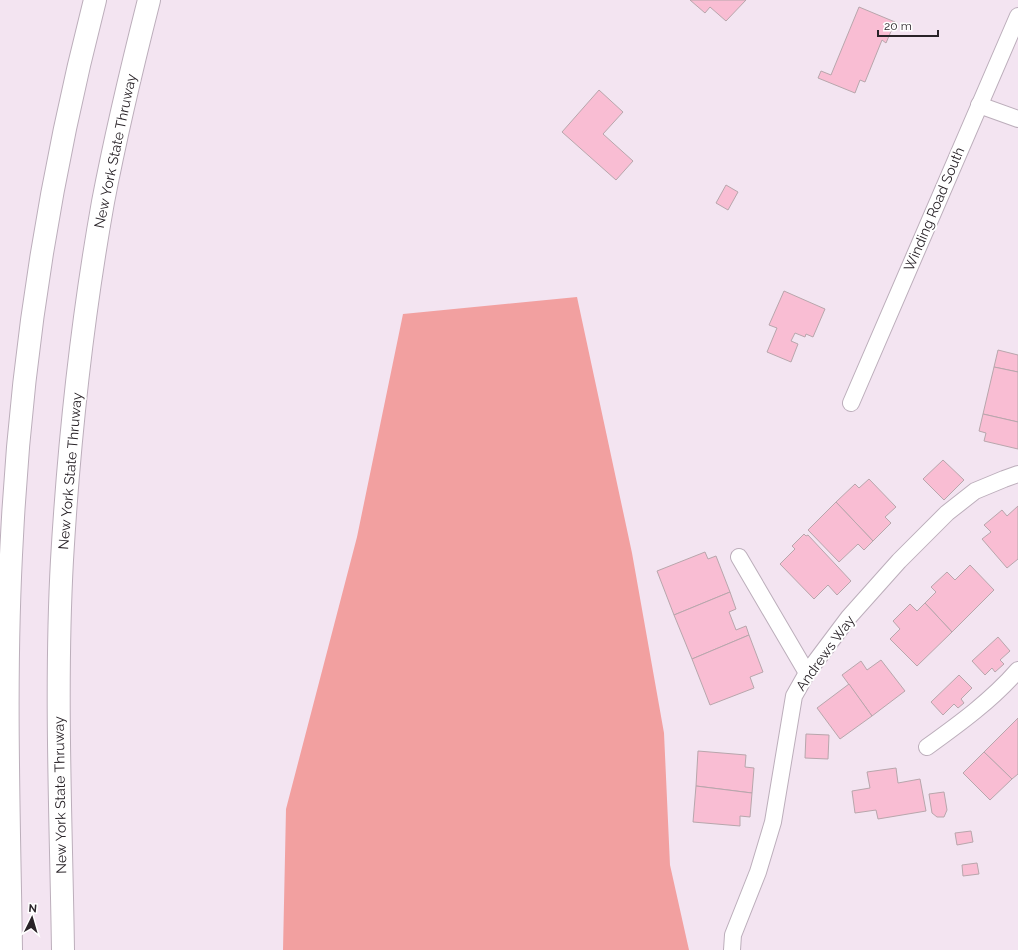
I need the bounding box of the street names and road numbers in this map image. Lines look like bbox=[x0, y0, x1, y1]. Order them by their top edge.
street label: New York State Thruway bbox=[91, 72, 139, 230]
street label: Winding Road South bbox=[901, 145, 967, 273]
street label: New York State Thruway bbox=[55, 391, 85, 550]
street label: Andrews Way bbox=[792, 612, 858, 694]
street label: New York State Thruway bbox=[51, 716, 69, 874]

